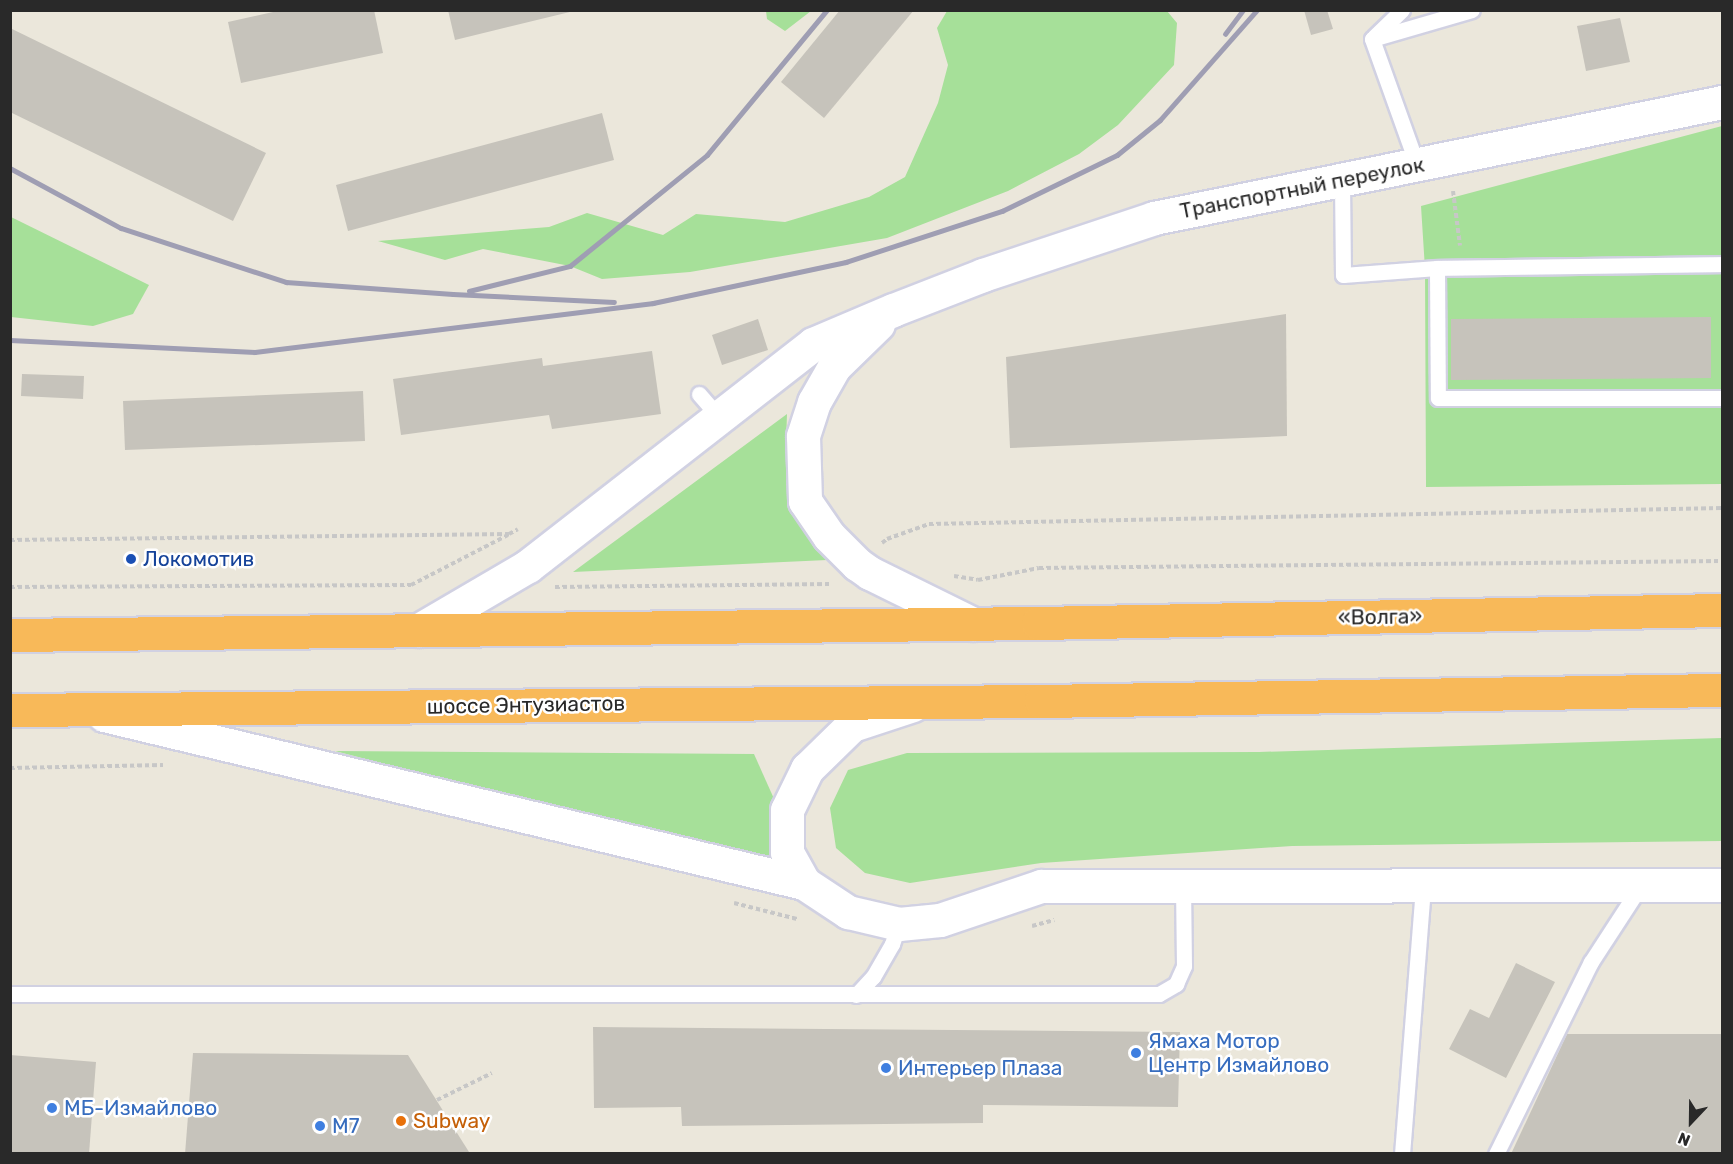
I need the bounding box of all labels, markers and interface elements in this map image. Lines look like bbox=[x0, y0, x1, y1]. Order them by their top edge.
street label: Транспортный переулок bbox=[1178, 152, 1426, 224]
place label: Локомотив bbox=[143, 546, 254, 572]
marker: Локомотив bbox=[124, 552, 138, 566]
street label: «Волга» bbox=[1338, 604, 1422, 630]
street label: шоссе Энтузиастов bbox=[427, 691, 625, 719]
place label: Ямаха Мотор Центр Измайлово bbox=[1148, 1028, 1329, 1078]
marker: Ямаха Мотор Центр Измайлово bbox=[1129, 1046, 1143, 1060]
place label: Интерьер Плаза bbox=[898, 1055, 1062, 1081]
marker: Интерьер Плаза bbox=[879, 1061, 893, 1075]
north arrow bbox=[1661, 1092, 1721, 1152]
place label: МБ-Измайлово bbox=[64, 1095, 217, 1121]
marker: МБ-Измайлово bbox=[45, 1101, 59, 1115]
place label: Subway bbox=[413, 1108, 490, 1134]
place label: М7 bbox=[332, 1113, 359, 1139]
marker: Subway bbox=[394, 1114, 408, 1128]
marker: М7 bbox=[313, 1119, 327, 1133]
text: N bbox=[1675, 1128, 1693, 1150]

